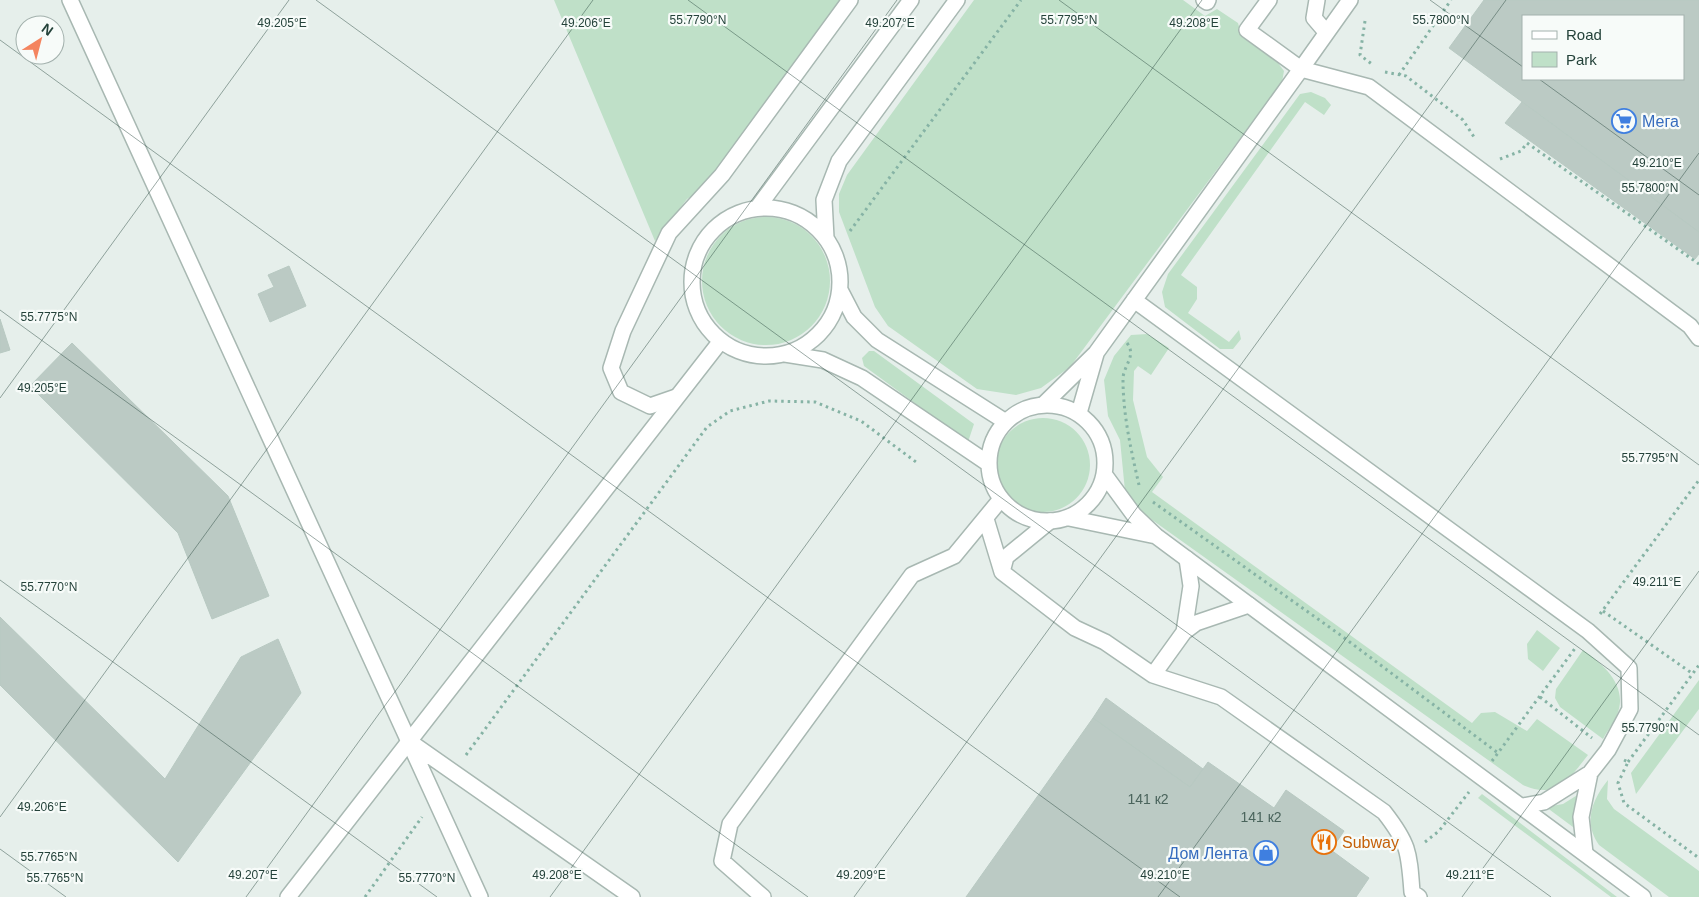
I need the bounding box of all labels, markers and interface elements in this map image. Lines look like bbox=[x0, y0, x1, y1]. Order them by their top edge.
text: 55.7790°N bbox=[670, 13, 726, 27]
text: 55.7795°N bbox=[1041, 13, 1097, 27]
text: 55.7800°N bbox=[1413, 13, 1469, 27]
north arrow bbox=[15, 15, 65, 65]
legend bbox=[1522, 15, 1684, 80]
text: 49.205°E bbox=[257, 16, 307, 30]
text: 49.206°E bbox=[561, 16, 611, 30]
text: 49.207°E bbox=[865, 16, 915, 30]
text: 49.208°E bbox=[1169, 16, 1219, 30]
text: N bbox=[39, 20, 56, 39]
text: Road bbox=[1566, 26, 1602, 43]
text: Park bbox=[1566, 51, 1597, 68]
supermarket icon: Мега bbox=[1611, 108, 1637, 134]
place label: Мега bbox=[1642, 113, 1679, 130]
text: 49.210°E bbox=[1632, 156, 1682, 170]
text: 55.7800°N bbox=[1622, 181, 1678, 195]
text: 55.7775°N bbox=[21, 310, 77, 324]
text: 49.205°E bbox=[17, 381, 67, 395]
text: 55.7795°N bbox=[1622, 451, 1678, 465]
text: 49.211°E bbox=[1633, 575, 1681, 589]
text: 55.7770°N bbox=[21, 580, 77, 594]
text: 55.7790°N bbox=[1622, 721, 1678, 735]
house number: 141 к2 bbox=[1127, 791, 1169, 807]
text: 49.206°E bbox=[17, 800, 67, 814]
house number: 141 к2 bbox=[1240, 809, 1282, 825]
restaurant icon: Subway bbox=[1311, 829, 1337, 855]
place label: Subway bbox=[1342, 834, 1399, 851]
shop icon: Дом Лента bbox=[1253, 840, 1279, 866]
place label: Дом Лента bbox=[1168, 845, 1248, 862]
text: 55.7765°N bbox=[21, 850, 77, 864]
text: 49.207°E bbox=[228, 868, 278, 882]
text: 49.208°E bbox=[532, 868, 582, 882]
text: 49.209°E bbox=[836, 868, 886, 882]
text: 49.210°E bbox=[1140, 868, 1190, 882]
text: 49.211°E bbox=[1446, 868, 1494, 882]
text: 55.7765°N bbox=[27, 871, 83, 885]
text: 55.7770°N bbox=[399, 871, 455, 885]

